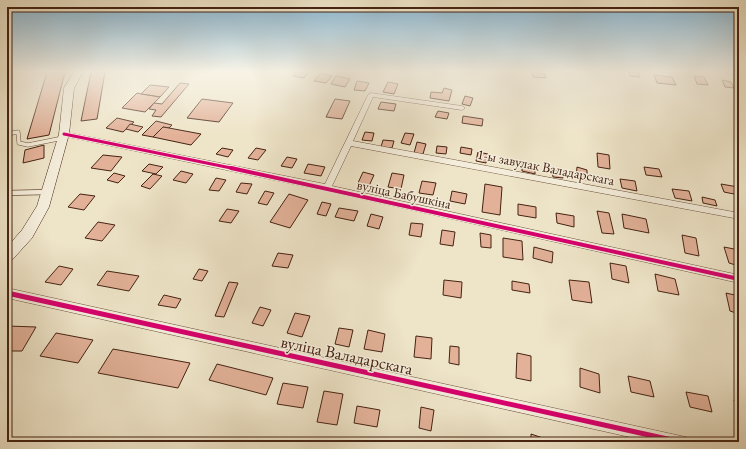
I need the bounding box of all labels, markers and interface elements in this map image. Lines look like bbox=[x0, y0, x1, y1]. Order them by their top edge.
street label: 1-ы завулак Валадарскага bbox=[476, 145, 617, 189]
street label: вуліца Бабушкіна bbox=[355, 175, 453, 213]
street label: вуліца Валадарскага bbox=[279, 330, 415, 380]

